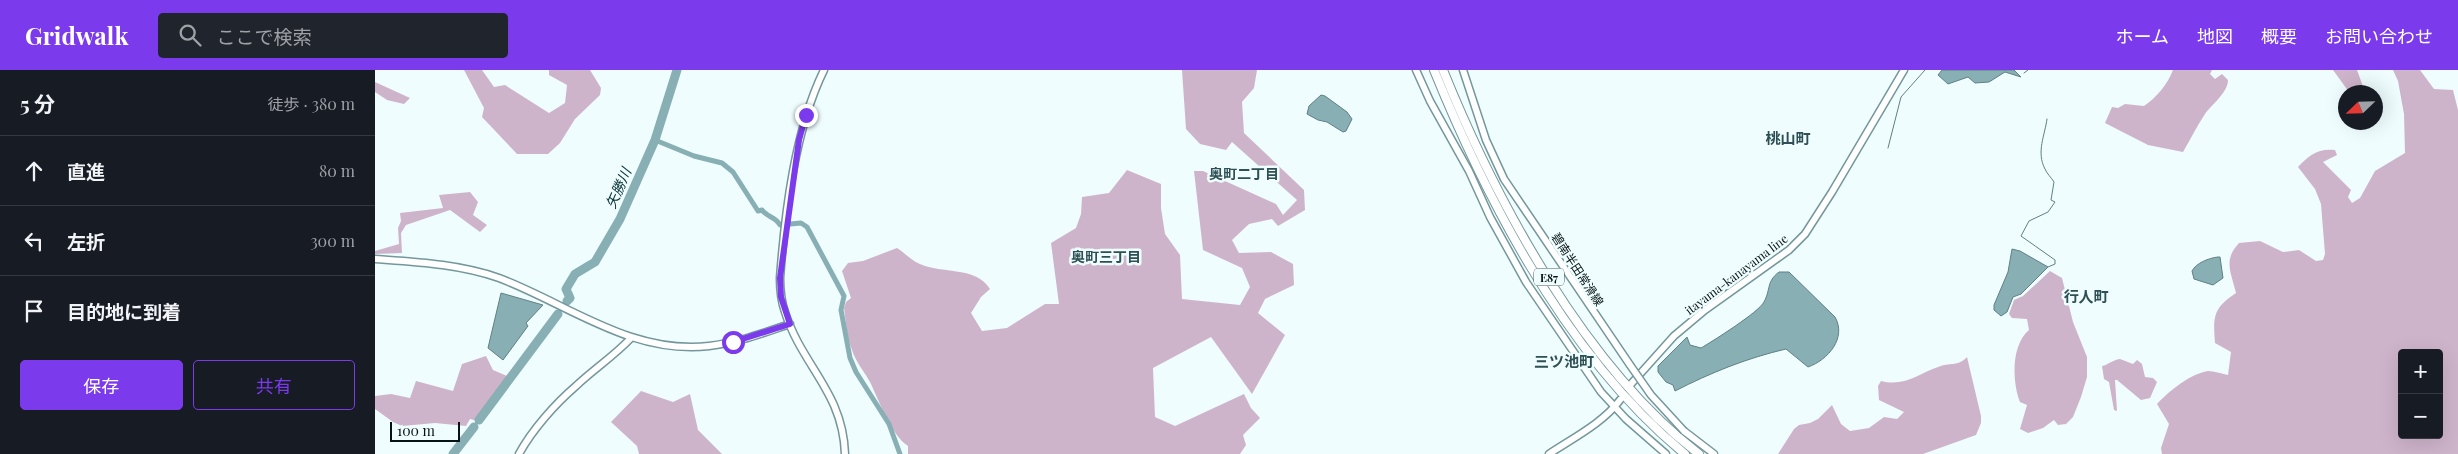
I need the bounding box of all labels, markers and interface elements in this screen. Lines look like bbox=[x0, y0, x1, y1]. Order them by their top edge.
search box bbox=[158, 13, 508, 58]
text: Gridwalk bbox=[25, 19, 128, 51]
icon: search bbox=[176, 21, 204, 49]
text: ここで検索 bbox=[216, 23, 311, 49]
text: ホーム bbox=[2116, 24, 2169, 48]
text: 地図 bbox=[2197, 24, 2233, 48]
text: 概要 bbox=[2261, 24, 2297, 48]
text: お問い合わせ bbox=[2325, 24, 2433, 48]
north arrow bbox=[2338, 85, 2383, 130]
text: 5 分 bbox=[20, 89, 55, 117]
text: 徒歩 · 380 m bbox=[267, 93, 355, 114]
route end bbox=[795, 104, 818, 127]
district label: 桃山町 bbox=[1765, 128, 1811, 148]
icon: ahead bbox=[20, 157, 48, 185]
text: 直進 bbox=[67, 158, 105, 184]
text: 80 m bbox=[319, 160, 355, 181]
water label: 矢勝川 bbox=[601, 163, 636, 211]
district label: 奥町二丁目 bbox=[1209, 164, 1279, 183]
icon: left bbox=[20, 227, 48, 255]
text: 左折 bbox=[67, 228, 105, 254]
street label: 碧南半田常滑線 bbox=[1548, 229, 1608, 309]
text: 300 m bbox=[310, 230, 355, 251]
street label: itayama-kanayama line bbox=[1681, 230, 1791, 318]
district label: 奥町三丁目 bbox=[1071, 247, 1141, 266]
road number: E87 bbox=[1534, 268, 1564, 286]
district label: 行人町 bbox=[2063, 286, 2109, 306]
icon: arrive bbox=[20, 297, 48, 325]
text: 目的地に到着 bbox=[67, 298, 181, 324]
route start bbox=[722, 331, 745, 354]
map controls bbox=[2398, 349, 2443, 439]
button: + bbox=[2398, 349, 2443, 394]
district label: 三ツ池町 bbox=[1534, 351, 1594, 371]
button: 保存 bbox=[20, 360, 183, 410]
button: 共有 bbox=[193, 360, 355, 410]
button: − bbox=[2398, 394, 2443, 439]
scale bar bbox=[390, 419, 460, 442]
text: 100 m bbox=[397, 421, 435, 440]

